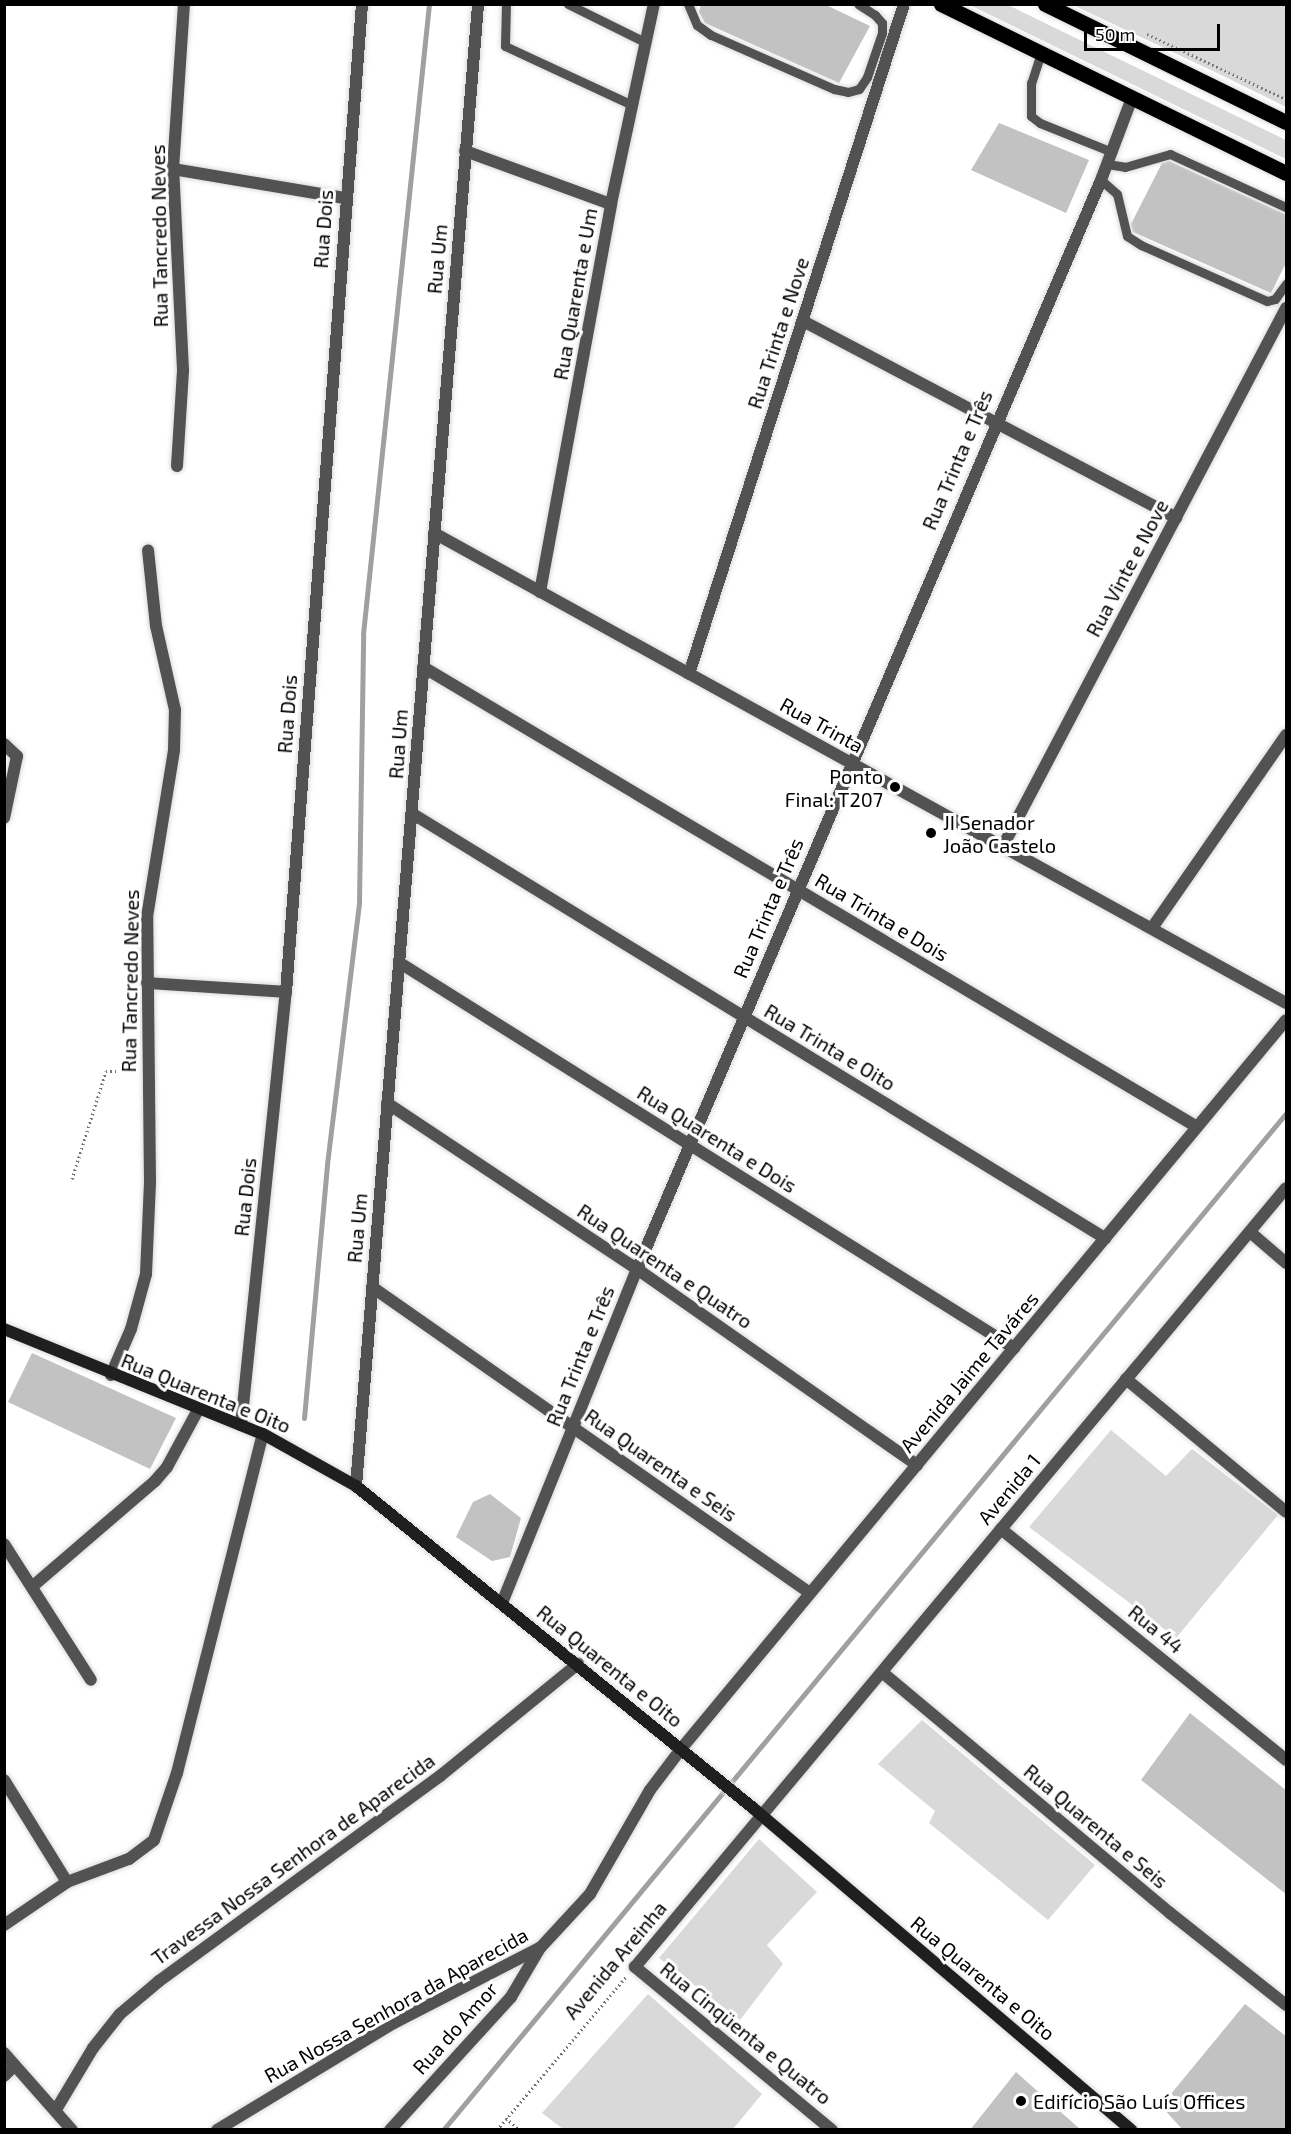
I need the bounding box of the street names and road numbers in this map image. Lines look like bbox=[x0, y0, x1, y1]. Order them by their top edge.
street label: Rua Tancredo Neves bbox=[145, 144, 173, 328]
street label: Rua Dois bbox=[308, 189, 338, 269]
street label: Rua Quarenta e Um bbox=[548, 206, 602, 382]
street label: Rua Um bbox=[422, 223, 452, 295]
street label: Rua Trinta e Nove bbox=[742, 254, 814, 412]
street label: Rua Trinta e Três bbox=[917, 386, 997, 534]
street label: Rua Vinte e Nove bbox=[1081, 495, 1173, 641]
street label: Rua Dois bbox=[272, 674, 302, 754]
street label: Rua Trinta bbox=[776, 692, 868, 758]
street label: Rua Um bbox=[384, 708, 412, 780]
street label: Rua Trinta e Três bbox=[728, 834, 808, 982]
street label: Rua Trinta e Dois bbox=[811, 868, 953, 966]
street label: Rua Tancredo Neves bbox=[116, 889, 144, 1073]
street label: Rua Trinta e Oito bbox=[760, 998, 900, 1096]
street label: Rua Quarenta e Dois bbox=[633, 1080, 801, 1198]
street label: Rua Dois bbox=[229, 1156, 261, 1238]
street label: Rua Um bbox=[342, 1192, 372, 1264]
street label: Rua Quarenta e Quatro bbox=[573, 1198, 757, 1334]
street label: Rua Trinta e Três bbox=[541, 1282, 619, 1430]
street label: Avenida Jaime Taváres bbox=[895, 1287, 1043, 1457]
street label: Rua Quarenta e Oito bbox=[118, 1348, 294, 1438]
street label: Rua Quarenta e Seis bbox=[580, 1403, 742, 1527]
street label: Avenida 1 bbox=[973, 1449, 1045, 1529]
street label: Rua Quarenta e Oito bbox=[532, 1600, 688, 1732]
street label: Rua 44 bbox=[1124, 1600, 1188, 1658]
street label: Travessa Nossa Senhora de Aparecida bbox=[147, 1748, 439, 1970]
street label: Rua Quarenta e Seis bbox=[1019, 1759, 1173, 1893]
street label: Avenida Areinha bbox=[559, 1896, 671, 2024]
street label: Rua Quarenta e Oito bbox=[906, 1911, 1060, 2045]
street label: Rua Nossa Senhora da Aparecida bbox=[260, 1922, 532, 2088]
street label: Rua Cinqüenta e Quatro bbox=[656, 1957, 836, 2109]
street label: Rua do Amor bbox=[407, 1977, 503, 2079]

